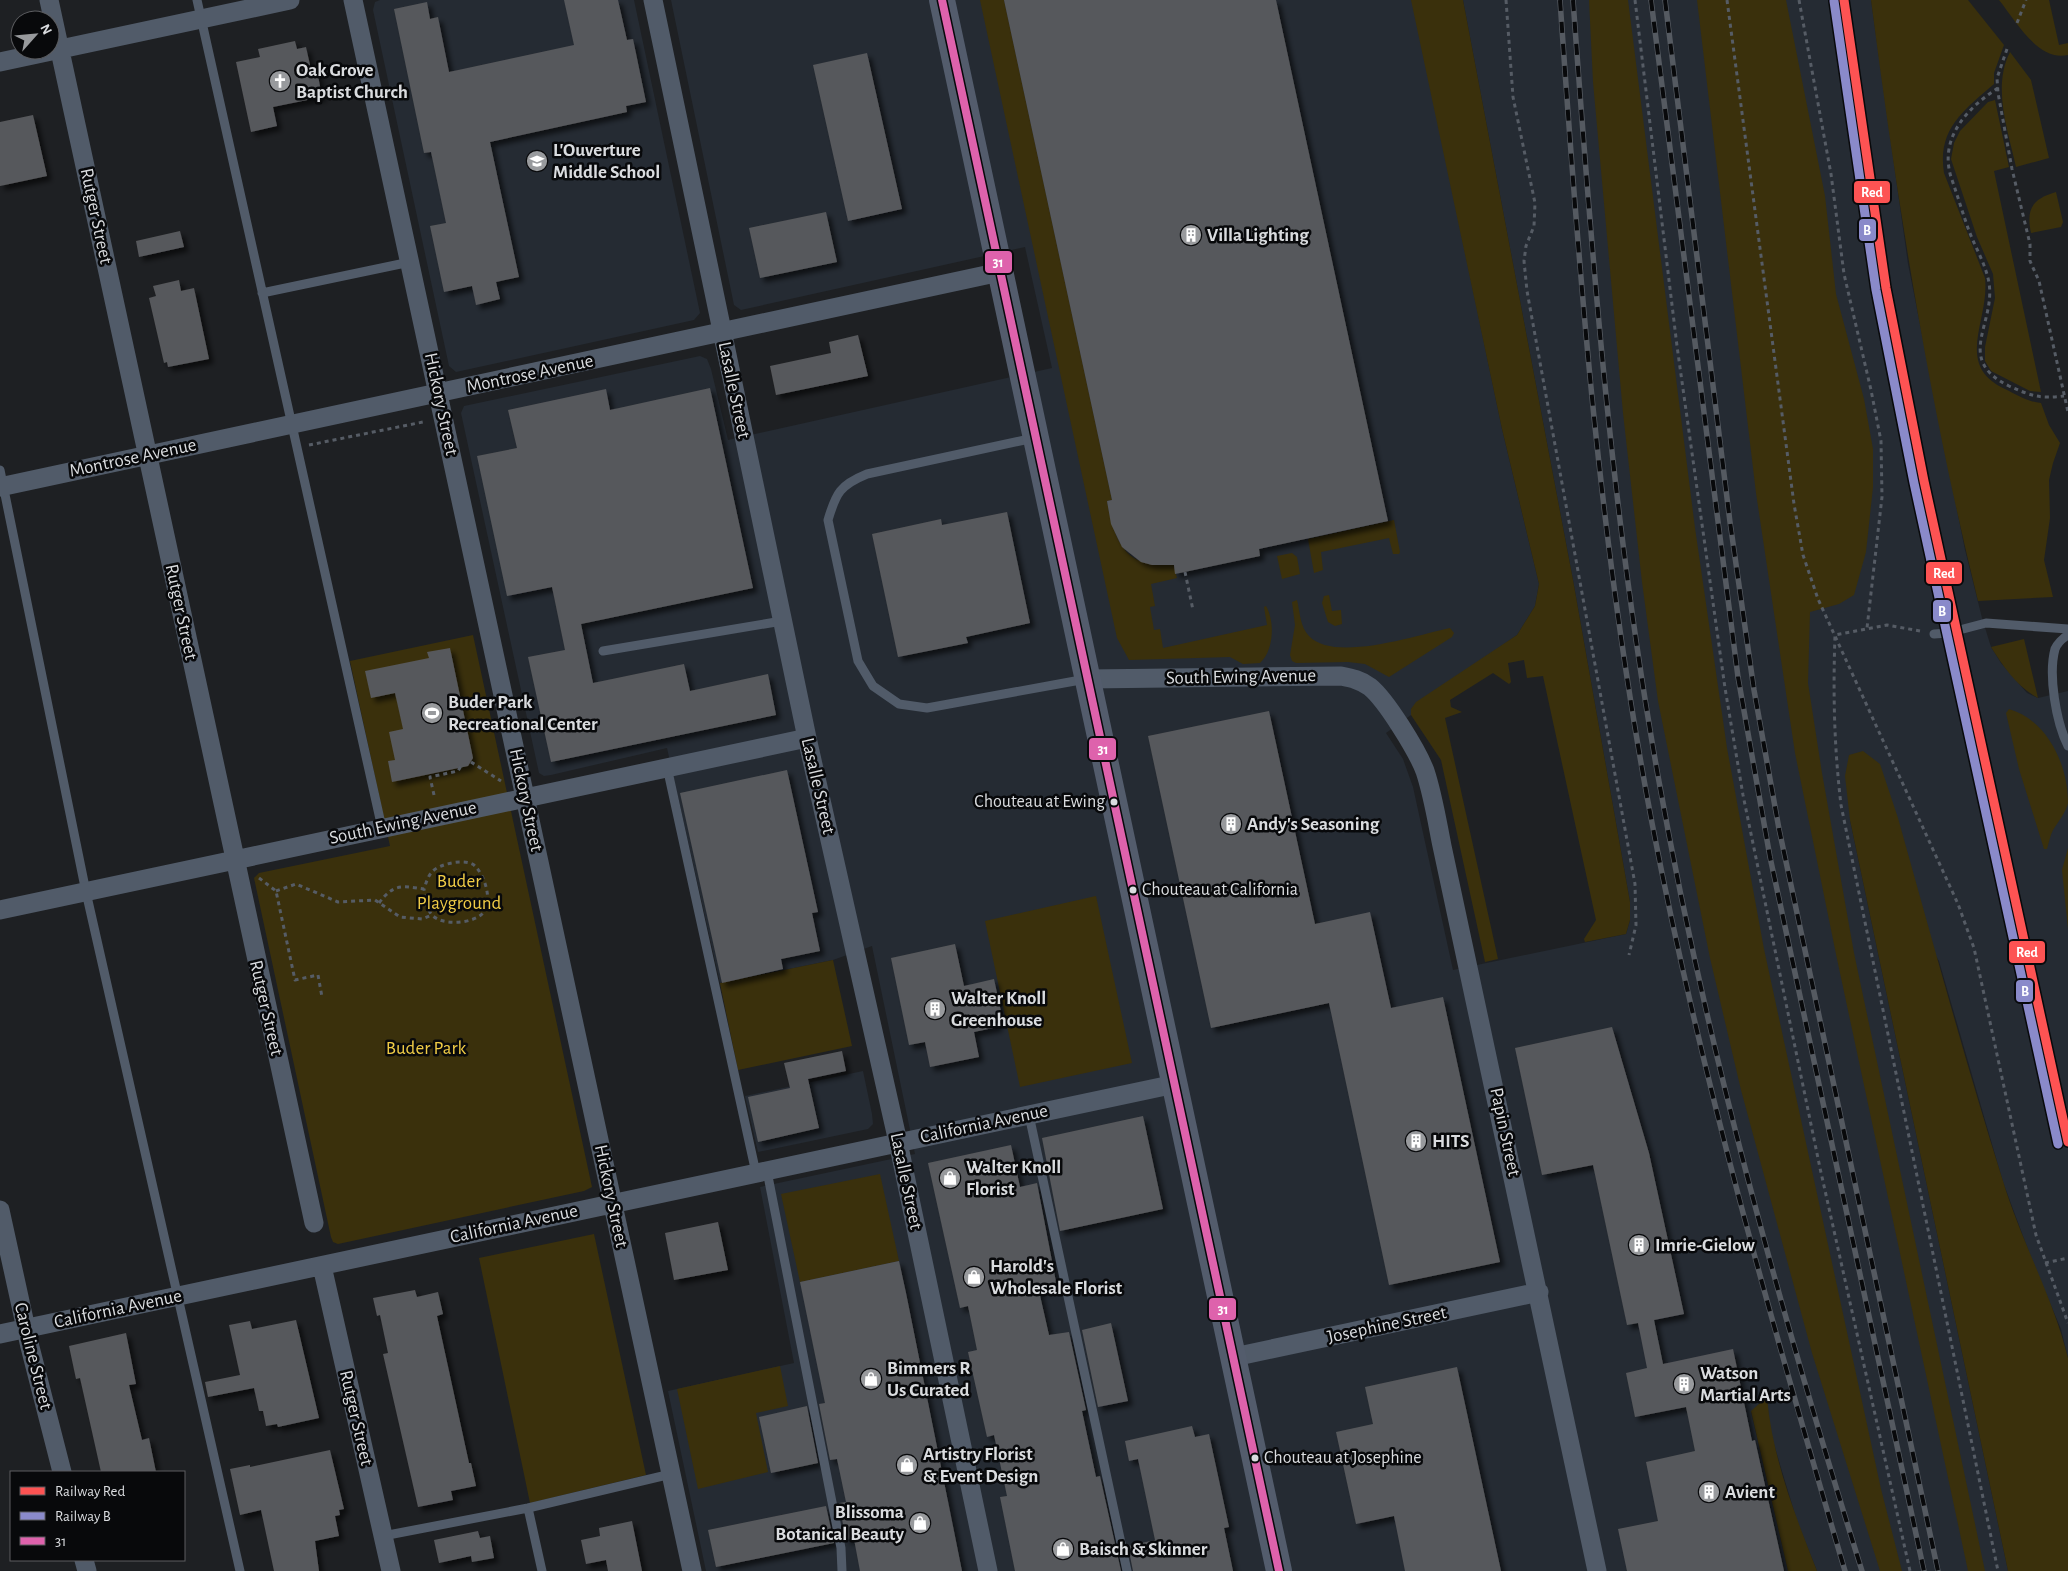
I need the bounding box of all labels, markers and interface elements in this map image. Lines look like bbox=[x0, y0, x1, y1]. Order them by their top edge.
north arrow bbox=[10, 10, 60, 60]
text: N bbox=[37, 22, 54, 37]
place label: Oak Grove Baptist Church bbox=[296, 61, 408, 102]
church icon: Oak Grove Baptist Church bbox=[268, 69, 292, 93]
place label: L'Ouverture Middle School bbox=[553, 141, 660, 182]
school or university icon: L'Ouverture Middle School bbox=[525, 149, 549, 173]
street label: Rutger Street bbox=[77, 166, 115, 266]
line badge: Red bbox=[1853, 180, 1891, 204]
text: Red bbox=[1861, 186, 1884, 200]
line badge: B bbox=[1858, 218, 1877, 242]
building icon: Villa Lighting bbox=[1179, 223, 1203, 247]
text: B bbox=[1863, 224, 1871, 238]
place label: Villa Lighting bbox=[1207, 226, 1309, 245]
line badge: 31 bbox=[984, 250, 1013, 274]
text: 31 bbox=[992, 256, 1004, 270]
street label: Lasalle Street bbox=[714, 340, 754, 440]
street label: Hickory Street bbox=[421, 351, 461, 457]
street label: Montrose Avenue bbox=[465, 351, 595, 397]
street label: Montrose Avenue bbox=[68, 435, 198, 481]
line badge: Red bbox=[1925, 561, 1963, 585]
street label: Rutger Street bbox=[162, 562, 200, 662]
text: Red bbox=[1933, 567, 1956, 581]
line badge: B bbox=[1932, 599, 1952, 623]
text: B bbox=[1938, 605, 1946, 619]
street label: South Ewing Avenue bbox=[1166, 666, 1316, 688]
place label: Buder Park Recreational Center bbox=[448, 693, 598, 734]
sports icon: Buder Park Recreational Center bbox=[420, 701, 444, 725]
street label: Lasalle Street bbox=[798, 736, 838, 836]
line badge: 31 bbox=[1088, 737, 1117, 761]
text: 31 bbox=[1097, 743, 1109, 757]
street label: Hickory Street bbox=[506, 747, 546, 853]
place label: Chouteau at Ewing bbox=[974, 793, 1105, 811]
marker: Chouteau at Ewing bbox=[1109, 797, 1119, 807]
street label: South Ewing Avenue bbox=[328, 798, 478, 848]
building icon: Andy's Seasoning bbox=[1219, 812, 1243, 836]
place label: Andy's Seasoning bbox=[1247, 815, 1380, 834]
park label: Buder Playground bbox=[417, 872, 501, 913]
place label: Chouteau at California bbox=[1142, 881, 1298, 899]
marker: Chouteau at California bbox=[1128, 885, 1138, 895]
line badge: Red bbox=[2008, 940, 2046, 964]
text: Red bbox=[2016, 946, 2039, 960]
street label: Rutger Street bbox=[246, 958, 286, 1058]
line badge: B bbox=[2015, 979, 2034, 1003]
text: B bbox=[2021, 985, 2029, 999]
place label: Walter Knoll Greenhouse bbox=[951, 989, 1046, 1030]
building icon: Walter Knoll Greenhouse bbox=[923, 997, 947, 1021]
park label: Buder Park bbox=[386, 1039, 467, 1058]
street label: Papin Street bbox=[1486, 1086, 1524, 1178]
street label: California Avenue bbox=[918, 1101, 1050, 1147]
building icon: HITS bbox=[1404, 1129, 1428, 1153]
street label: Lasalle Street bbox=[886, 1131, 926, 1231]
place label: HITS bbox=[1432, 1132, 1469, 1151]
street label: Hickory Street bbox=[591, 1143, 631, 1249]
place label: Walter Knoll Florist bbox=[966, 1158, 1061, 1199]
shop icon: Walter Knoll Florist bbox=[938, 1166, 962, 1190]
street label: California Avenue bbox=[448, 1201, 580, 1247]
building icon: Imrie-Gielow bbox=[1627, 1233, 1651, 1257]
place label: Imrie-Gielow bbox=[1655, 1236, 1755, 1255]
place label: Harold's Wholesale Florist bbox=[990, 1257, 1123, 1298]
shop icon: Harold's Wholesale Florist bbox=[962, 1265, 986, 1289]
street label: California Avenue bbox=[52, 1286, 184, 1332]
line badge: 31 bbox=[1208, 1297, 1237, 1321]
street label: Caroline Street bbox=[11, 1301, 55, 1411]
text: 31 bbox=[1217, 1303, 1229, 1317]
street label: Josephine Street bbox=[1326, 1303, 1448, 1347]
place label: Bimmers R Us Curated bbox=[887, 1359, 970, 1400]
place label: Watson Martial Arts bbox=[1700, 1364, 1791, 1405]
shop icon: Bimmers R Us Curated bbox=[859, 1367, 883, 1391]
street label: Rutger Street bbox=[336, 1368, 376, 1468]
building icon: Watson Martial Arts bbox=[1672, 1372, 1696, 1396]
place label: Artistry Florist & Event Design bbox=[923, 1445, 1038, 1486]
place label: Chouteau at Josephine bbox=[1264, 1449, 1422, 1467]
shop icon: Artistry Florist & Event Design bbox=[895, 1453, 919, 1477]
marker: Chouteau at Josephine bbox=[1250, 1453, 1260, 1463]
legend bbox=[10, 1471, 185, 1561]
building icon: Avient bbox=[1697, 1480, 1721, 1504]
place label: Avient bbox=[1725, 1483, 1775, 1502]
text: Railway Red bbox=[55, 1484, 125, 1499]
place label: Blissoma Botanical Beauty bbox=[775, 1503, 905, 1544]
text: Railway B bbox=[55, 1509, 111, 1524]
shop icon: Blissoma Botanical Beauty bbox=[908, 1511, 932, 1535]
text: 31 bbox=[55, 1534, 66, 1549]
shop icon: Baisch & Skinner bbox=[1051, 1537, 1075, 1561]
place label: Baisch & Skinner bbox=[1079, 1540, 1208, 1559]

